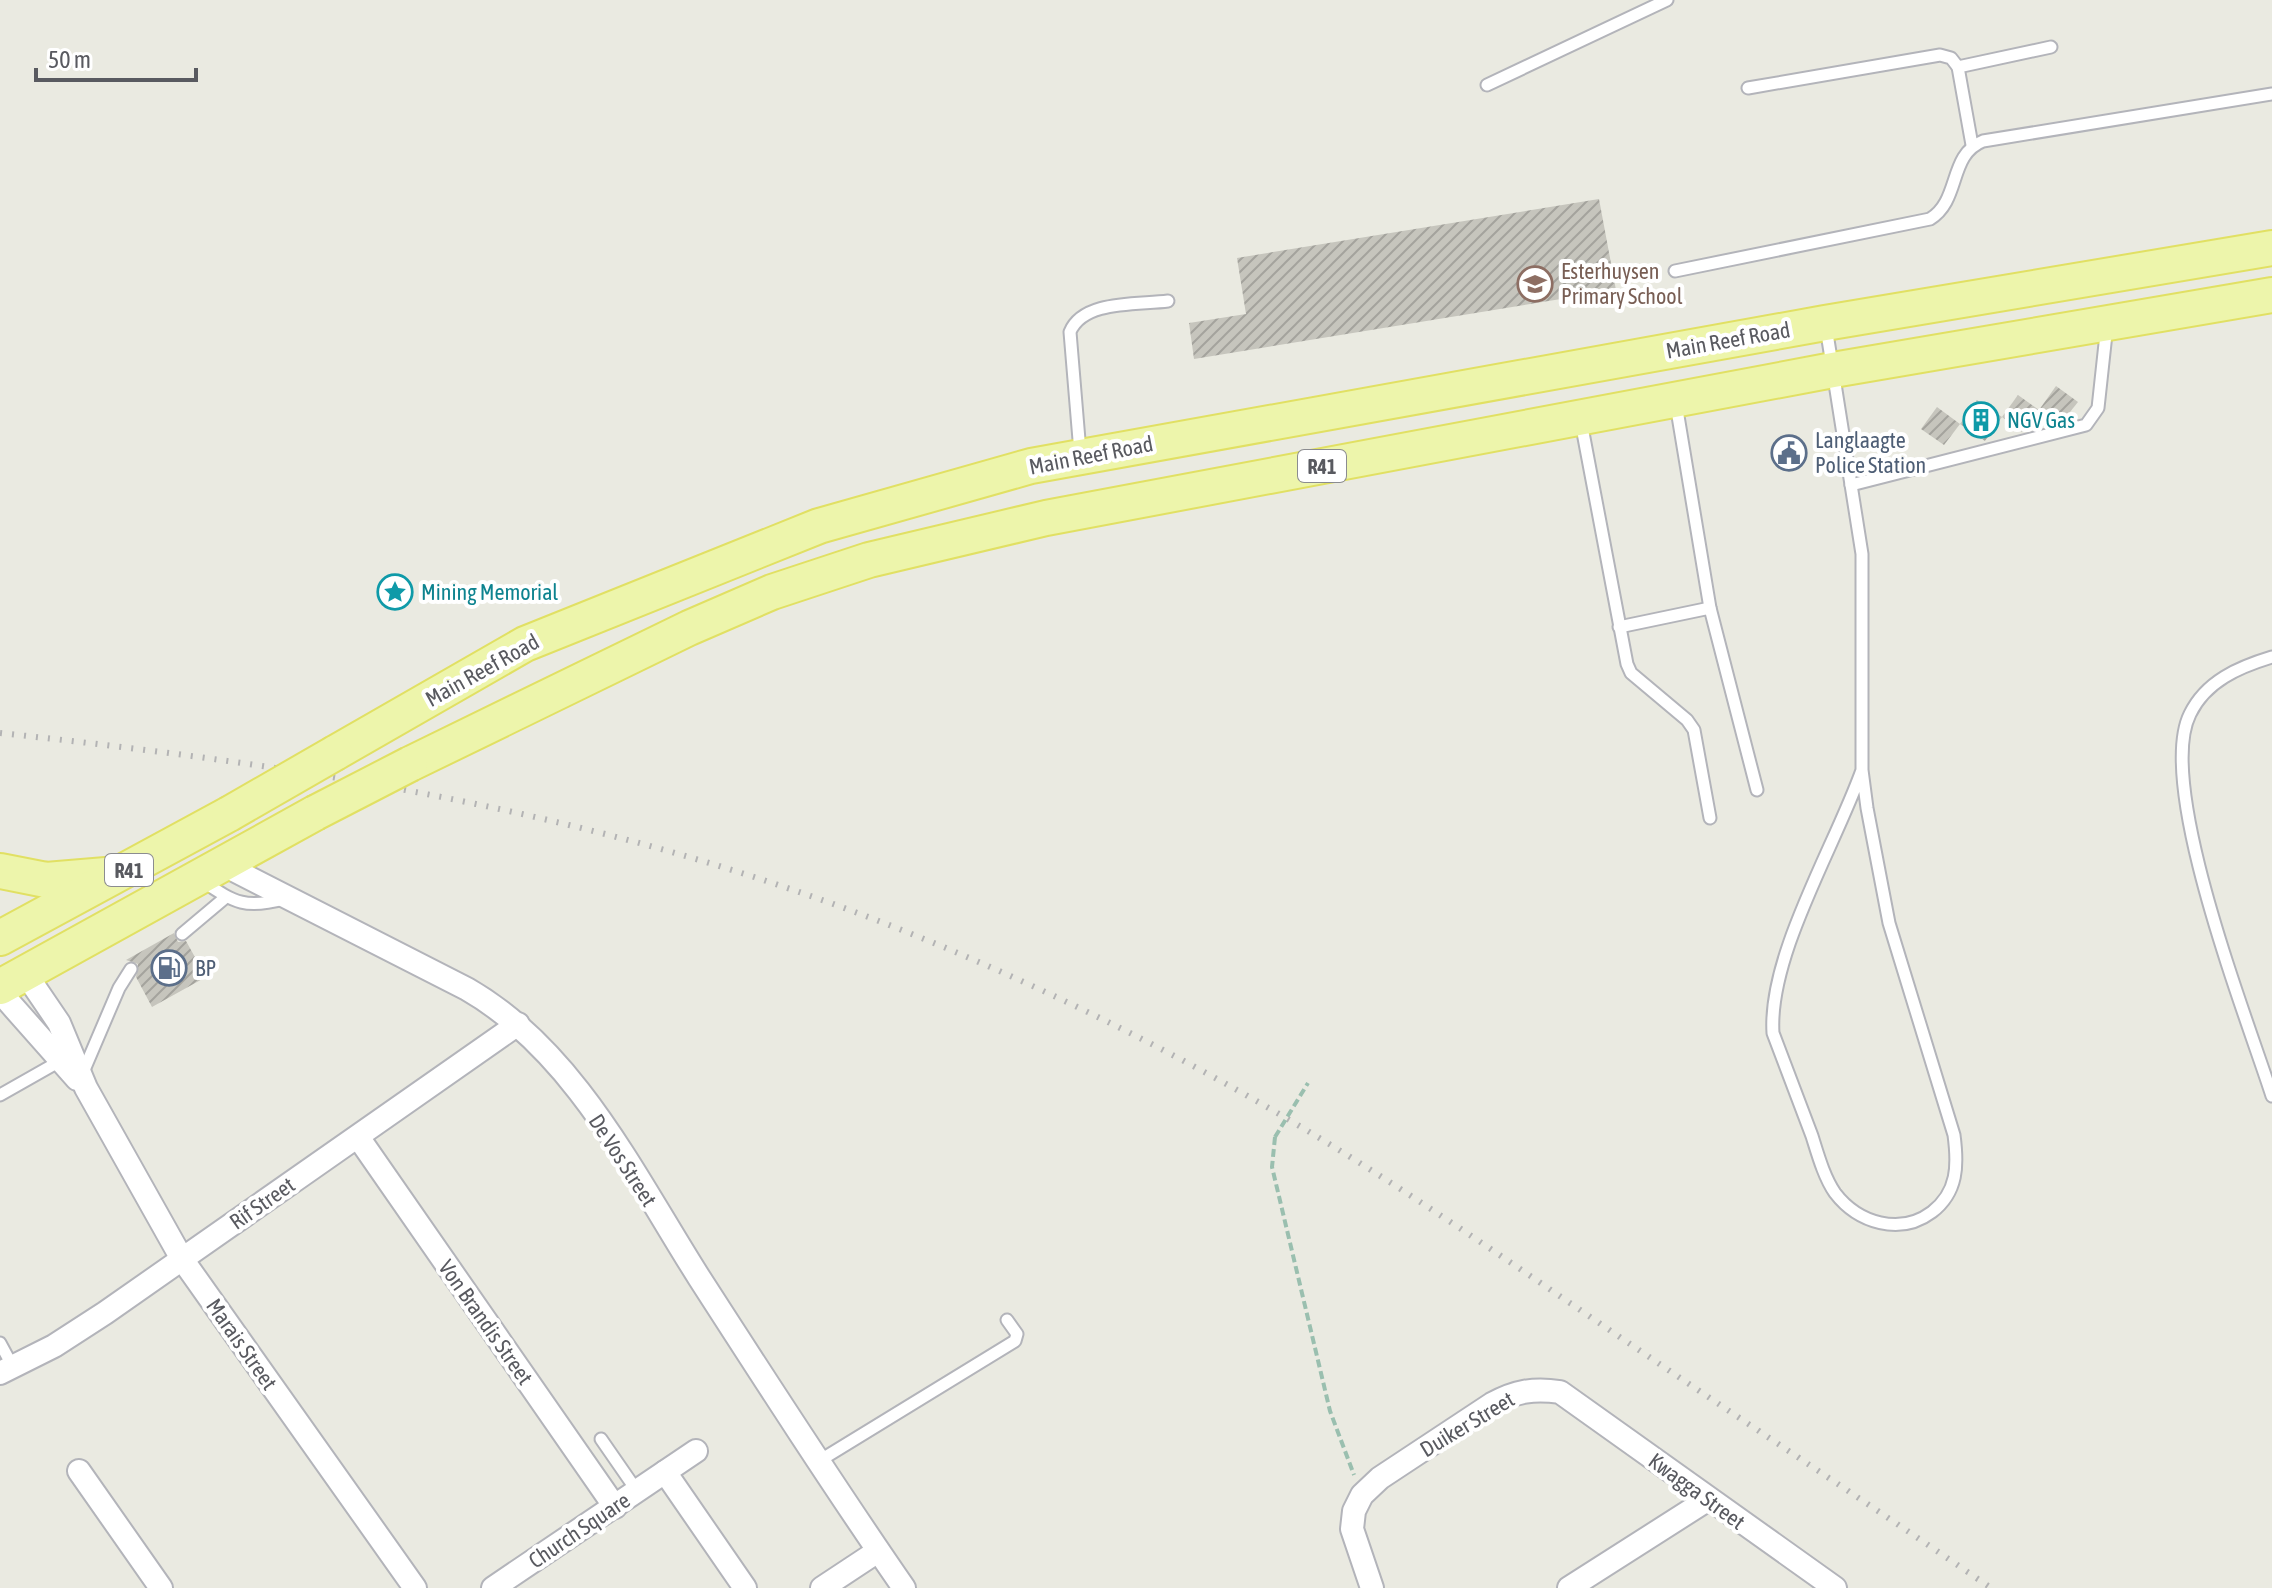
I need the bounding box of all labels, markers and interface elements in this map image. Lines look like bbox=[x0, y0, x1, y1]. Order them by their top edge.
scale bar bbox=[36, 32, 196, 82]
text: 50 m bbox=[48, 46, 91, 73]
place label: Esterhuysen Primary School bbox=[1561, 258, 1683, 309]
school or university icon: Esterhuysen Primary School bbox=[1516, 265, 1554, 303]
street label: Main Reef Road bbox=[1664, 316, 1792, 364]
building icon: NGV Gas bbox=[1962, 401, 2000, 439]
place label: NGV Gas bbox=[2007, 407, 2075, 433]
place label: Langlaagte Police Station bbox=[1815, 427, 1926, 478]
street label: Main Reef Road bbox=[1027, 430, 1155, 480]
public building icon: Langlaagte Police Station bbox=[1770, 434, 1808, 472]
road number: R41 bbox=[1298, 450, 1346, 482]
place icon: Mining Memorial bbox=[376, 573, 414, 611]
place label: Mining Memorial bbox=[421, 579, 558, 605]
street label: Main Reef Road bbox=[421, 628, 543, 712]
road number: R41 bbox=[105, 854, 153, 886]
fuel station icon: BP bbox=[150, 949, 188, 987]
place label: BP bbox=[195, 955, 216, 981]
street label: De Vos Street bbox=[584, 1109, 662, 1211]
street label: Rif Street bbox=[224, 1171, 300, 1235]
street label: Von Brandis Street bbox=[433, 1255, 539, 1389]
street label: Marais Street bbox=[201, 1293, 283, 1395]
street label: Duiker Street bbox=[1415, 1386, 1519, 1462]
street label: Kwagga Street bbox=[1644, 1447, 1750, 1535]
street label: Church Square bbox=[523, 1487, 635, 1573]

